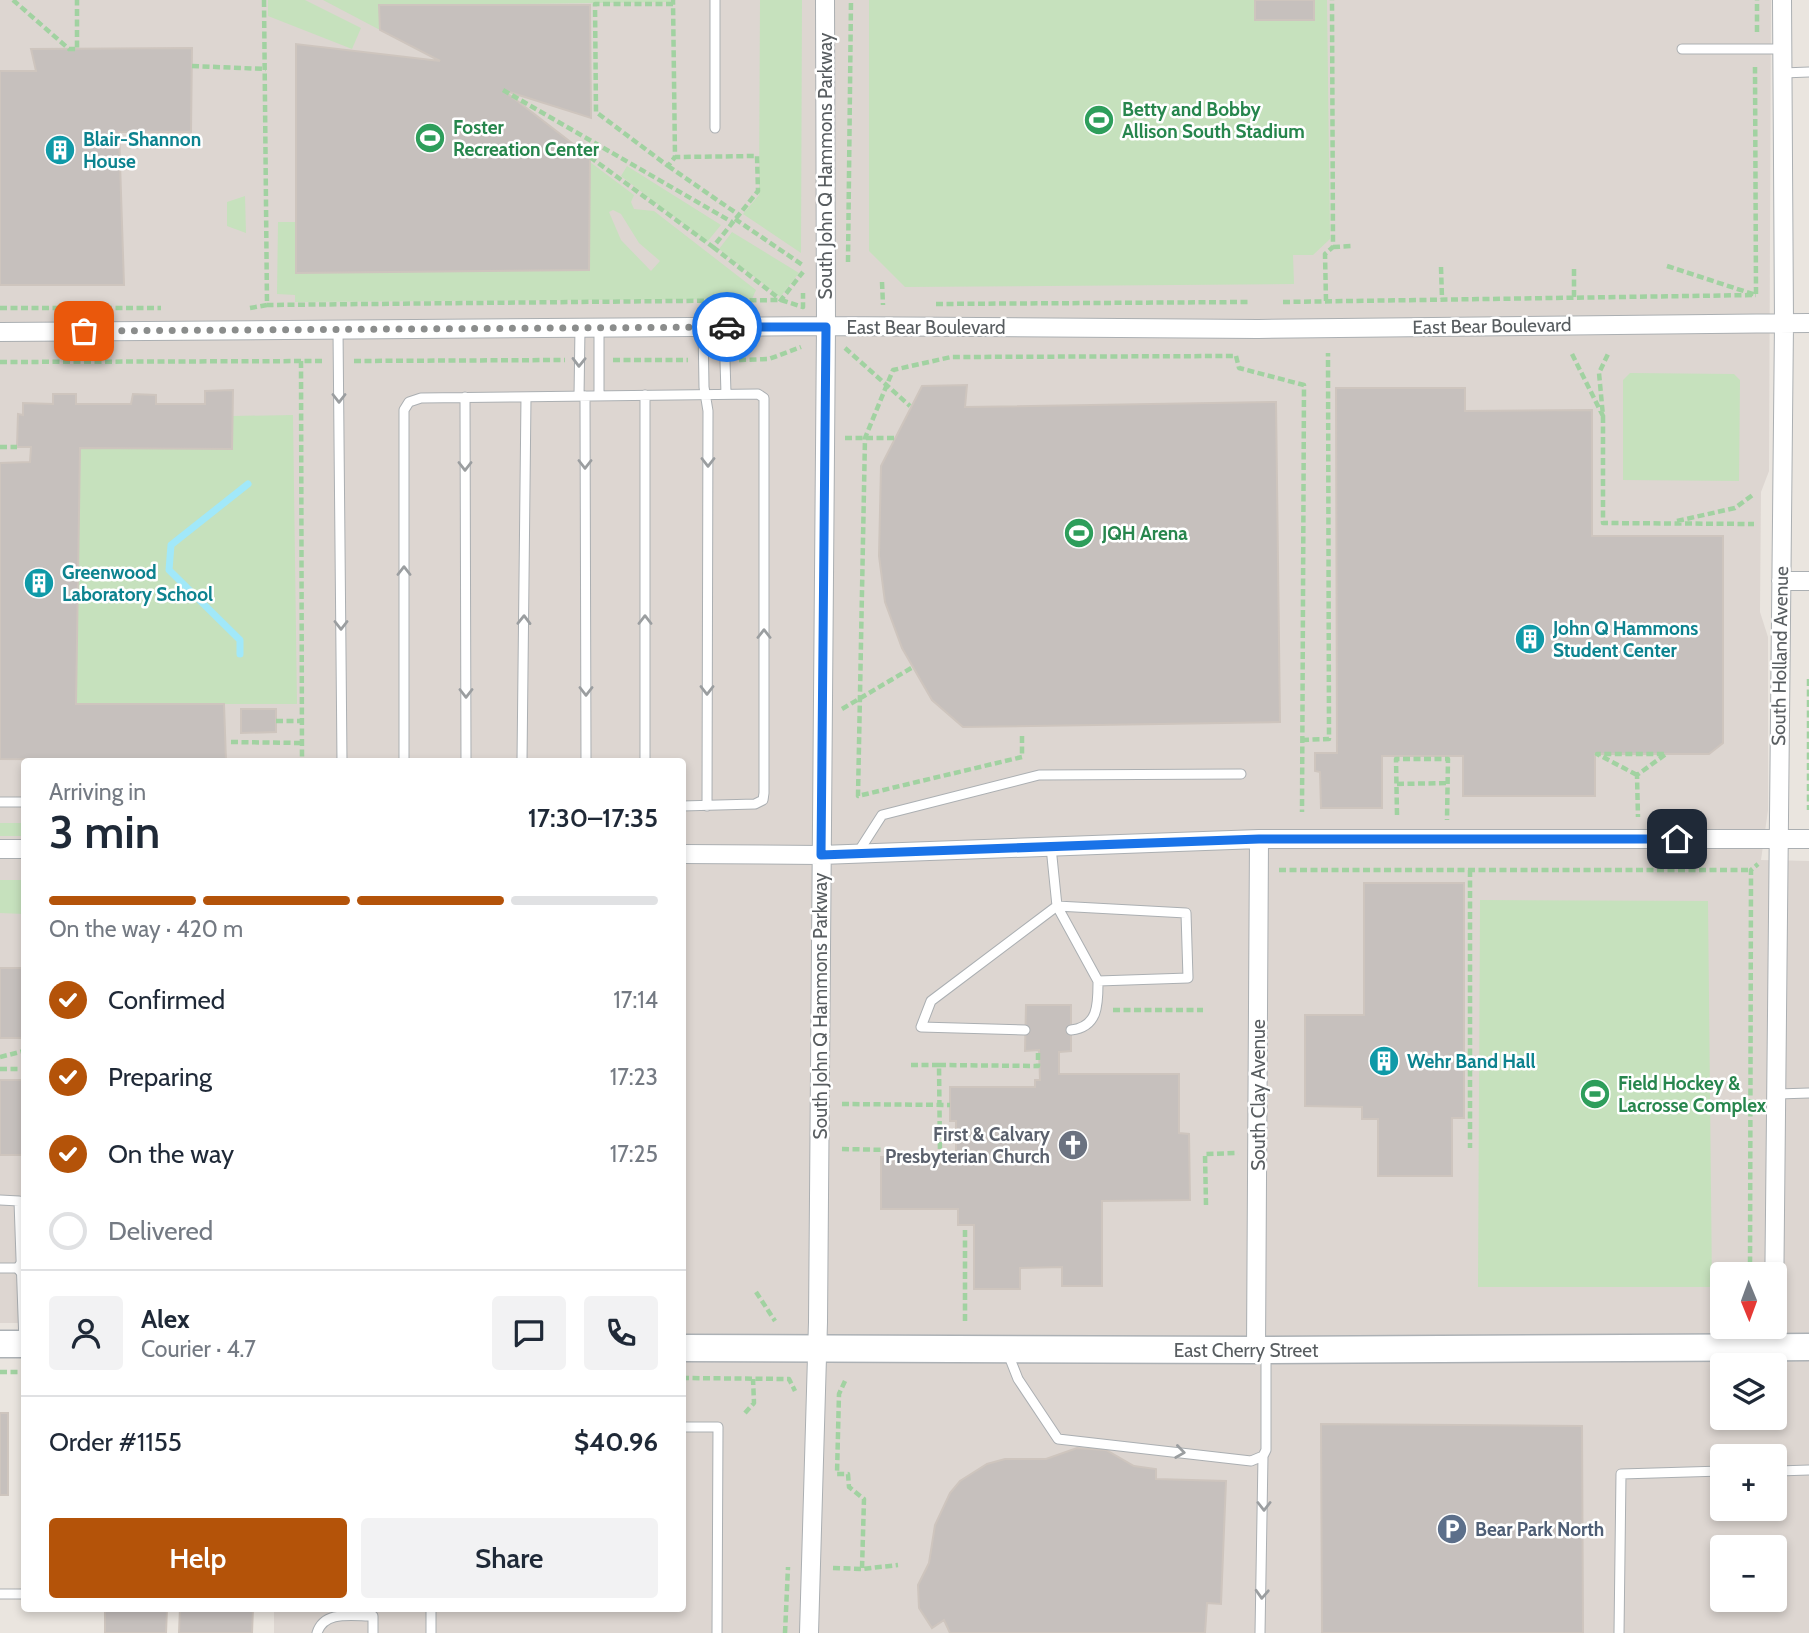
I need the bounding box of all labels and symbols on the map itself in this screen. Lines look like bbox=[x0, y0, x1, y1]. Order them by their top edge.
street label: South John Q Hammons Parkway bbox=[814, 32, 837, 299]
place label: Betty and Bobby Allison South Stadium bbox=[1122, 98, 1305, 143]
sports icon: Betty and Bobby Allison South Stadium bbox=[1082, 103, 1116, 137]
place label: Foster Recreation Center bbox=[453, 116, 600, 161]
sports icon: Foster Recreation Center bbox=[413, 121, 447, 155]
place label: Blair-Shannon House bbox=[83, 128, 201, 173]
building icon: Blair-Shannon House bbox=[43, 133, 77, 167]
courier bbox=[692, 292, 762, 362]
pin bbox=[54, 301, 114, 361]
street label: East Bear Boulevard bbox=[1412, 313, 1572, 339]
street label: East Bear Boulevard bbox=[846, 316, 1006, 339]
one-way arrow bbox=[571, 357, 587, 368]
one-way arrow bbox=[331, 393, 347, 404]
one-way arrow bbox=[700, 457, 716, 468]
one-way arrow bbox=[577, 459, 593, 470]
one-way arrow bbox=[458, 460, 473, 471]
sports icon: JQH Arena bbox=[1062, 516, 1096, 550]
place label: JQH Arena bbox=[1101, 522, 1188, 545]
place label: Greenwood Laboratory School bbox=[62, 561, 213, 606]
one-way arrow bbox=[396, 565, 412, 575]
building icon: Greenwood Laboratory School bbox=[22, 566, 56, 600]
street label: South Holland Avenue bbox=[1767, 566, 1793, 746]
one-way arrow bbox=[516, 614, 532, 624]
one-way arrow bbox=[637, 614, 653, 624]
place label: John Q Hammons Student Center bbox=[1552, 617, 1698, 662]
one-way arrow bbox=[333, 621, 349, 631]
building icon: John Q Hammons Student Center bbox=[1513, 622, 1547, 656]
one-way arrow bbox=[756, 628, 772, 638]
one-way arrow bbox=[699, 685, 715, 695]
one-way arrow bbox=[578, 687, 594, 697]
one-way arrow bbox=[458, 688, 474, 699]
pin bbox=[1647, 809, 1707, 869]
street label: South John Q Hammons Parkway bbox=[809, 872, 832, 1139]
street label: South Clay Avenue bbox=[1247, 1019, 1270, 1171]
building icon: Wehr Band Hall bbox=[1367, 1044, 1401, 1078]
place label: Wehr Band Hall bbox=[1407, 1050, 1535, 1073]
place label: Field Hockey & Lacrosse Complex bbox=[1618, 1072, 1767, 1117]
sports icon: Field Hockey & Lacrosse Complex bbox=[1578, 1077, 1612, 1111]
place label: First & Calvary Presbyterian Church bbox=[885, 1123, 1051, 1168]
church icon: First & Calvary Presbyterian Church bbox=[1056, 1128, 1090, 1162]
north arrow bbox=[1710, 1262, 1787, 1339]
street label: East Cherry Street bbox=[1174, 1339, 1319, 1362]
one-way arrow bbox=[1174, 1445, 1186, 1460]
one-way arrow bbox=[1256, 1501, 1272, 1511]
parking icon: Bear Park North bbox=[1435, 1512, 1469, 1546]
place label: Bear Park North bbox=[1475, 1518, 1604, 1541]
one-way arrow bbox=[1254, 1589, 1269, 1600]

